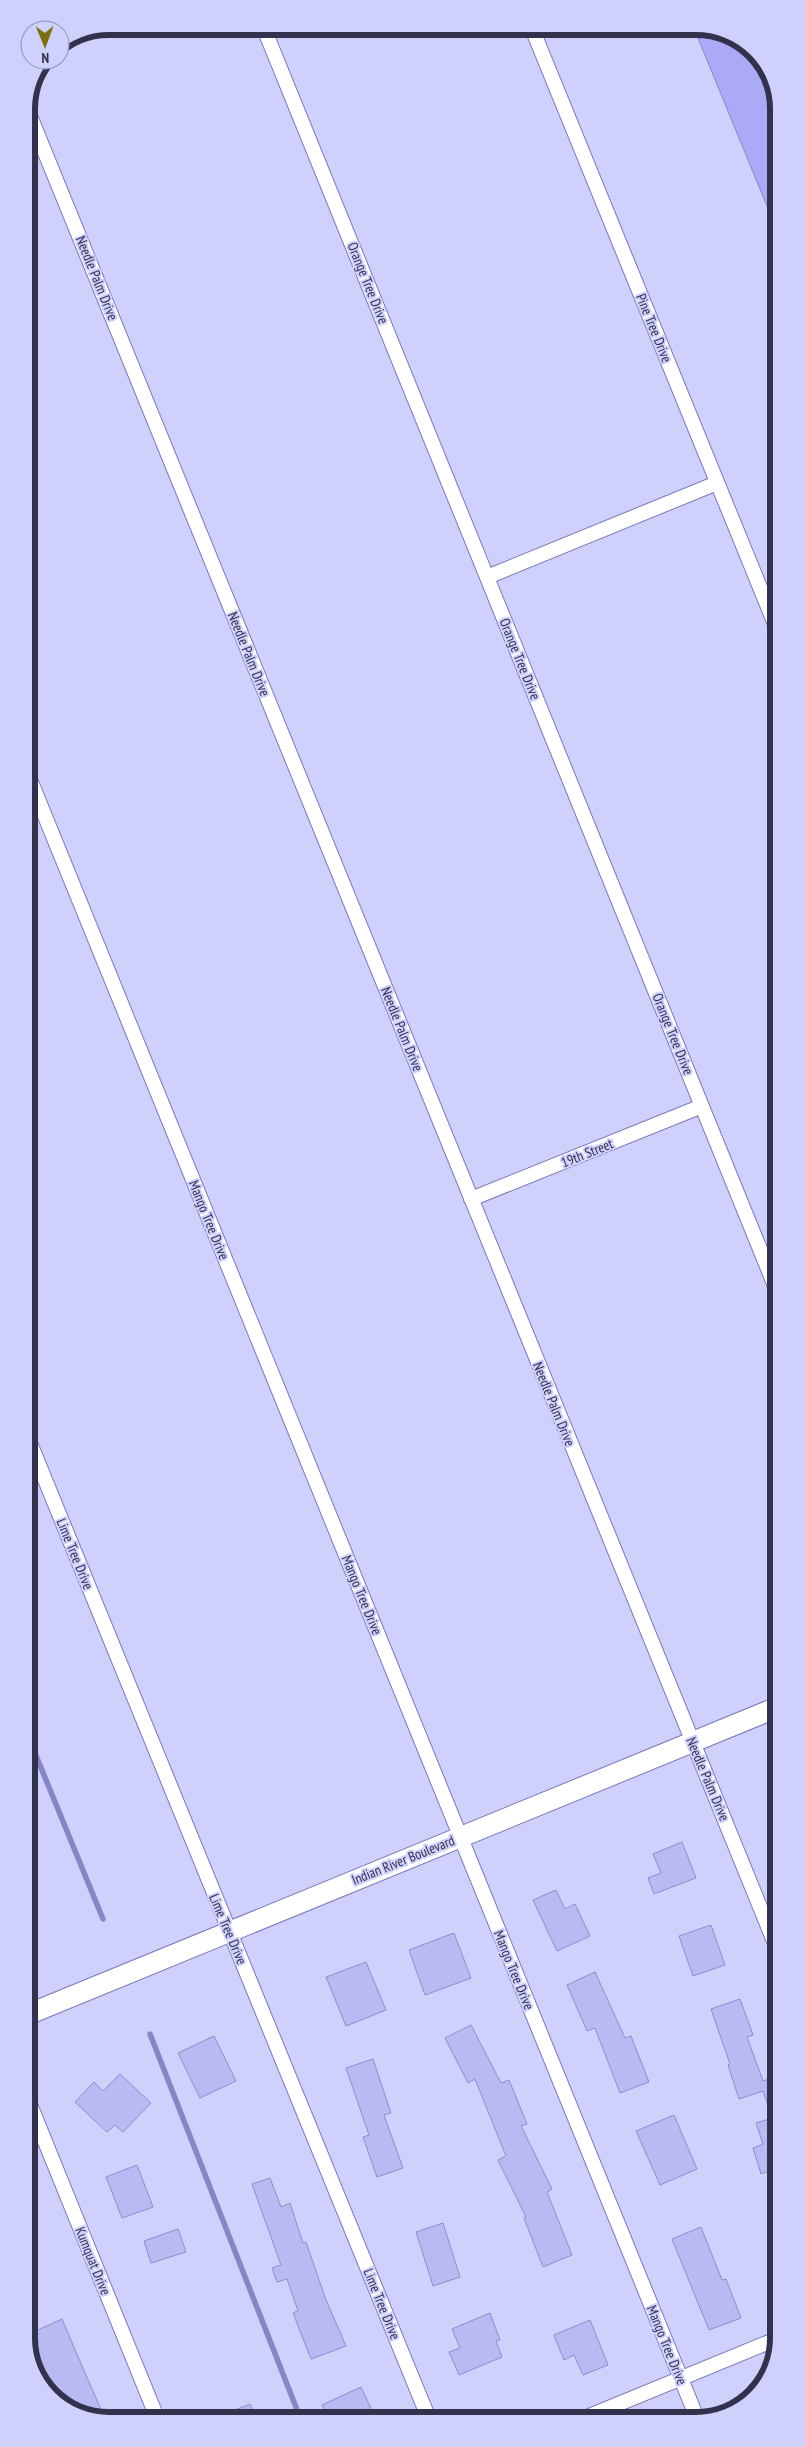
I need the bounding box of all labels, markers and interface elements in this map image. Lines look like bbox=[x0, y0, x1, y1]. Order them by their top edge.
north arrow bbox=[20, 20, 70, 70]
text: N bbox=[41, 49, 49, 67]
street label: Needle Palm Drive bbox=[72, 233, 122, 323]
street label: Orange Tree Drive bbox=[343, 240, 393, 327]
street label: Pine Tree Drive bbox=[632, 291, 676, 365]
street label: Needle Palm Drive bbox=[224, 609, 274, 699]
street label: Orange Tree Drive bbox=[495, 616, 545, 703]
street label: Needle Palm Drive bbox=[377, 984, 427, 1074]
street label: Orange Tree Drive bbox=[648, 991, 698, 1078]
street label: 19th Street bbox=[558, 1134, 616, 1172]
street label: Mango Tree Drive bbox=[185, 1178, 233, 1263]
street label: Needle Palm Drive bbox=[529, 1359, 579, 1449]
street label: Lime Tree Drive bbox=[53, 1516, 97, 1592]
street label: Mango Tree Drive bbox=[338, 1553, 386, 1638]
street label: Needle Palm Drive bbox=[682, 1734, 734, 1824]
street label: Indian River Boulevard bbox=[349, 1831, 457, 1889]
street label: Lime Tree Drive bbox=[205, 1891, 251, 1967]
street label: Mango Tree Drive bbox=[490, 1928, 538, 2013]
street label: Kumquat Drive bbox=[71, 2224, 115, 2298]
street label: Lime Tree Drive bbox=[360, 2266, 404, 2342]
street label: Mango Tree Drive bbox=[643, 2303, 691, 2388]

